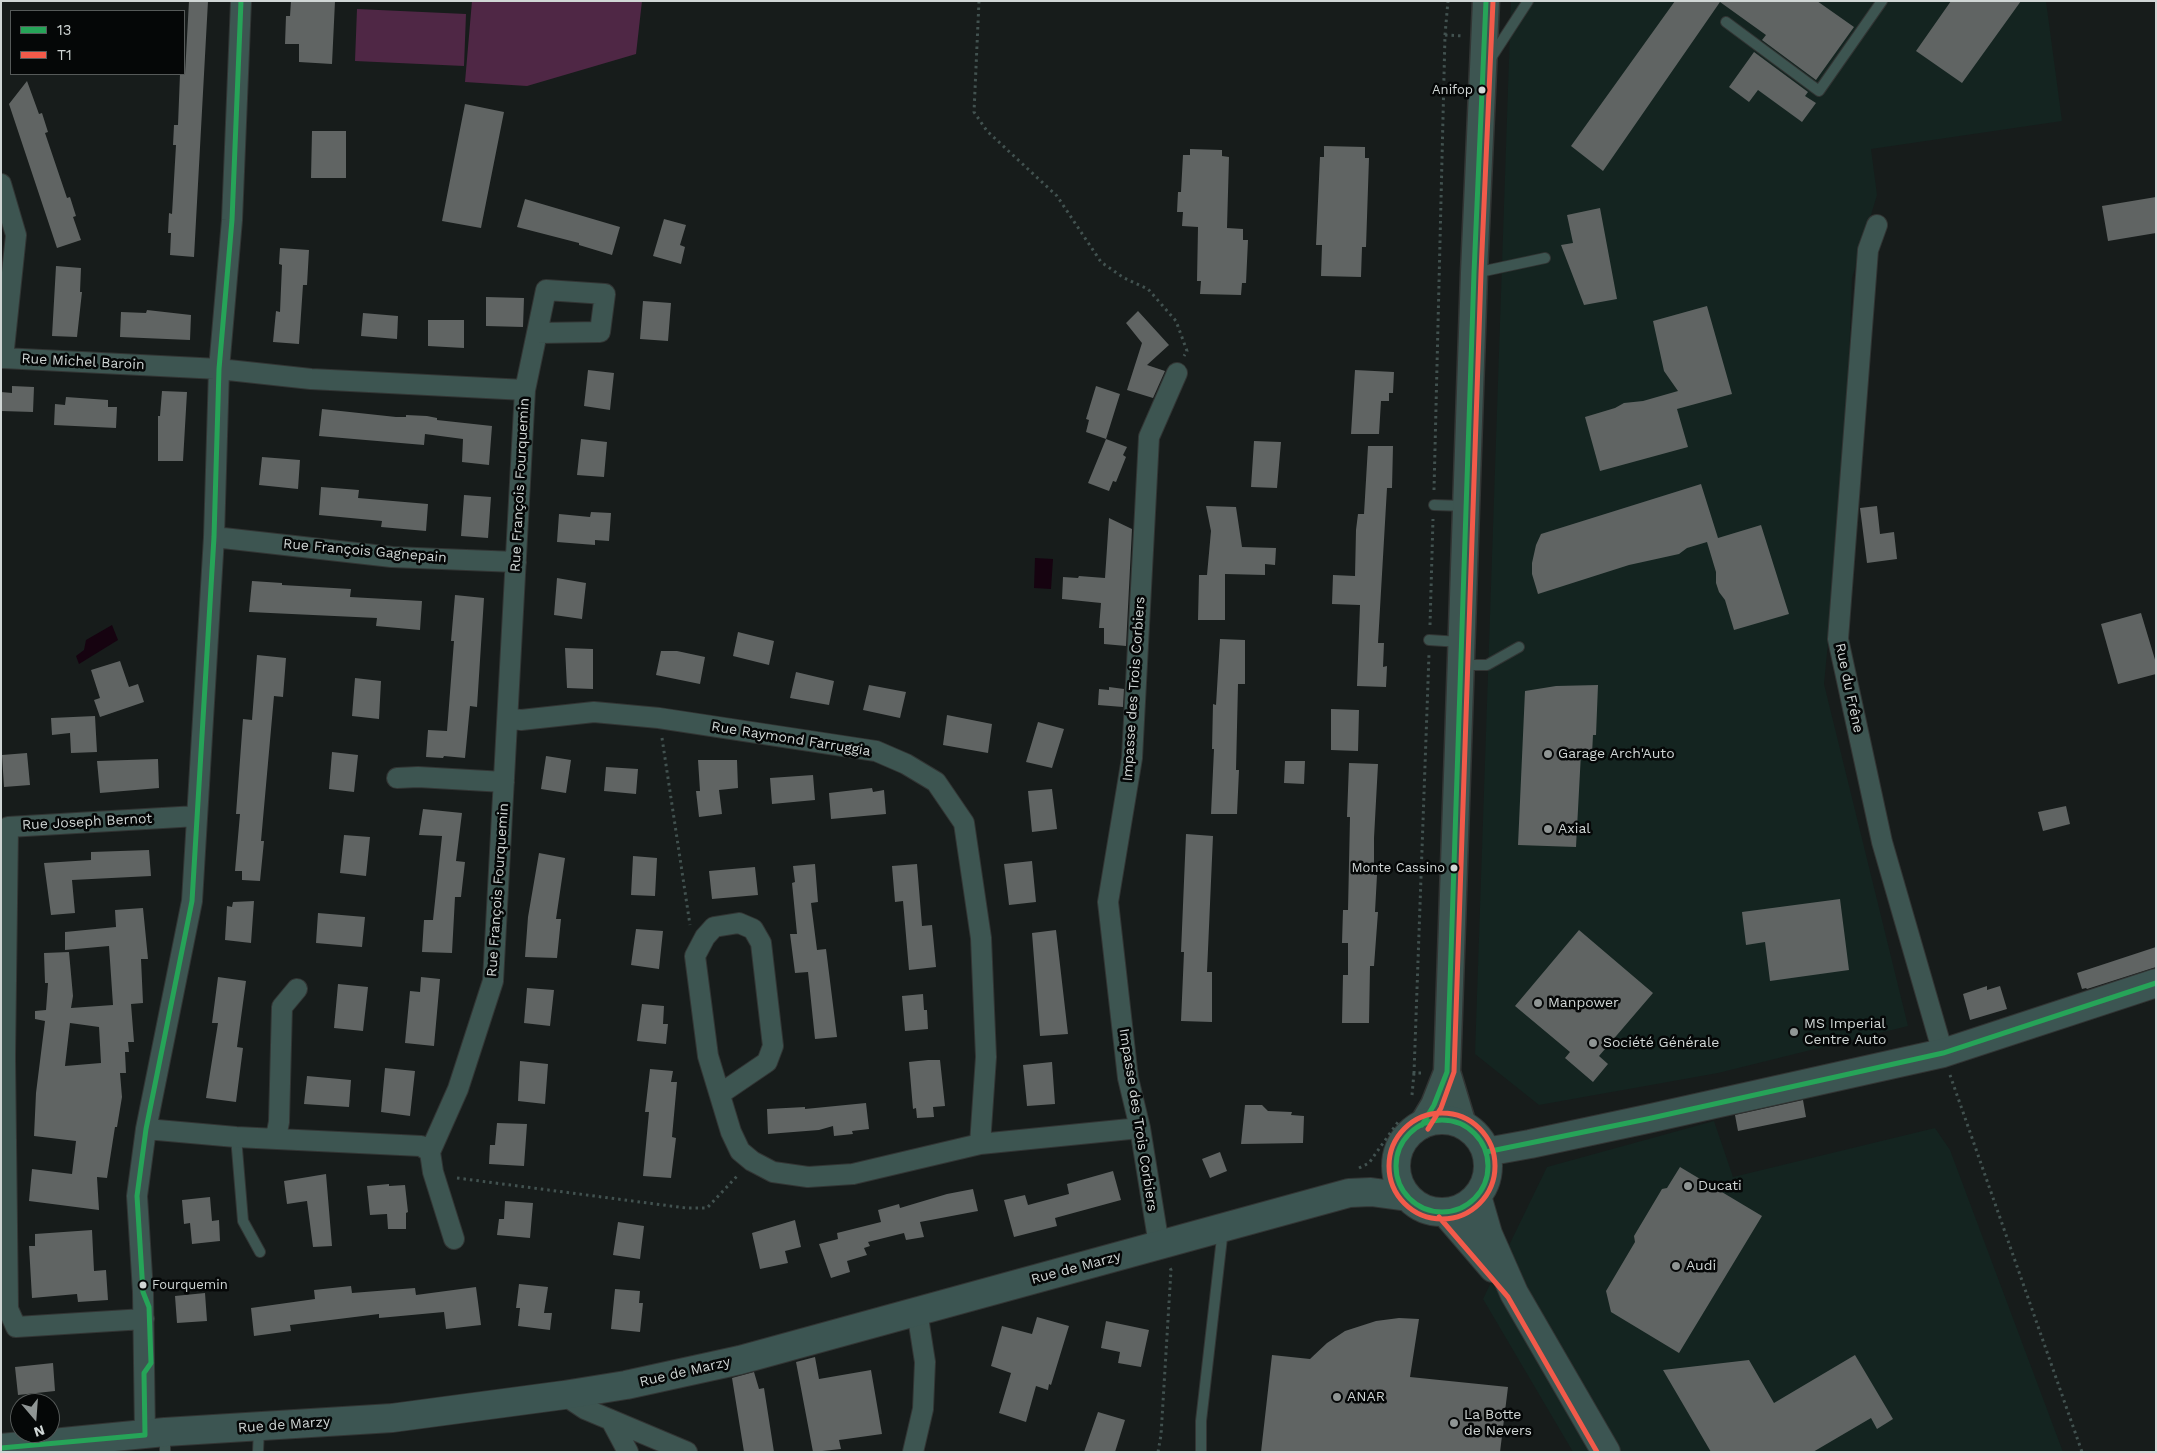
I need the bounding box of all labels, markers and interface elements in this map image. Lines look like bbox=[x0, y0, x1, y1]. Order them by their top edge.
legend bbox=[10, 10, 185, 75]
text: 13 bbox=[57, 21, 72, 39]
text: T1 bbox=[57, 46, 72, 64]
place label: Anifop bbox=[1432, 82, 1473, 98]
marker: Anifop bbox=[1477, 85, 1487, 95]
street label: Rue Michel Baroin bbox=[21, 350, 145, 374]
street label: Rue François Fourquemin bbox=[507, 398, 533, 572]
street label: Rue François Gagnepain bbox=[282, 535, 448, 567]
street label: Impasse des Trois Corbiers bbox=[1119, 596, 1149, 782]
street label: Rue du Frêne bbox=[1831, 642, 1867, 734]
street label: Rue Raymond Farruggia bbox=[710, 718, 872, 760]
place label: Garage Arch'Auto bbox=[1558, 746, 1675, 762]
marker: Garage Arch'Auto bbox=[1542, 748, 1554, 760]
street label: Rue François Fourquemin bbox=[484, 802, 512, 978]
street label: Rue Joseph Bernot bbox=[22, 810, 152, 834]
place label: Axial bbox=[1558, 821, 1591, 837]
marker: Axial bbox=[1542, 823, 1554, 835]
place label: Monte Cassino bbox=[1352, 860, 1445, 876]
marker: Monte Cassino bbox=[1449, 863, 1459, 873]
place label: Manpower bbox=[1548, 995, 1619, 1011]
marker: Manpower bbox=[1532, 997, 1544, 1009]
place label: MS Imperial Centre Auto bbox=[1804, 1016, 1886, 1048]
marker: MS Imperial Centre Auto bbox=[1788, 1026, 1800, 1038]
street label: Impasse des Trois Corbiers bbox=[1115, 1027, 1161, 1213]
place label: Société Générale bbox=[1603, 1035, 1719, 1051]
marker: Société Générale bbox=[1587, 1037, 1599, 1049]
place label: Ducati bbox=[1698, 1178, 1742, 1194]
marker: Ducati bbox=[1682, 1180, 1694, 1192]
street label: Rue de Marzy bbox=[1029, 1248, 1123, 1288]
place label: Audi bbox=[1686, 1258, 1716, 1274]
marker: Audi bbox=[1670, 1260, 1682, 1272]
place label: Fourquemin bbox=[152, 1277, 228, 1293]
marker: Fourquemin bbox=[138, 1280, 148, 1290]
street label: Rue de Marzy bbox=[638, 1353, 732, 1391]
place label: ANAR bbox=[1347, 1389, 1385, 1405]
marker: ANAR bbox=[1331, 1391, 1343, 1403]
north arrow bbox=[10, 1393, 60, 1443]
place label: La Botte de Nevers bbox=[1464, 1407, 1532, 1440]
street label: Rue de Marzy bbox=[237, 1413, 331, 1437]
marker: La Botte de Nevers bbox=[1448, 1417, 1460, 1429]
text: N bbox=[32, 1422, 47, 1441]

